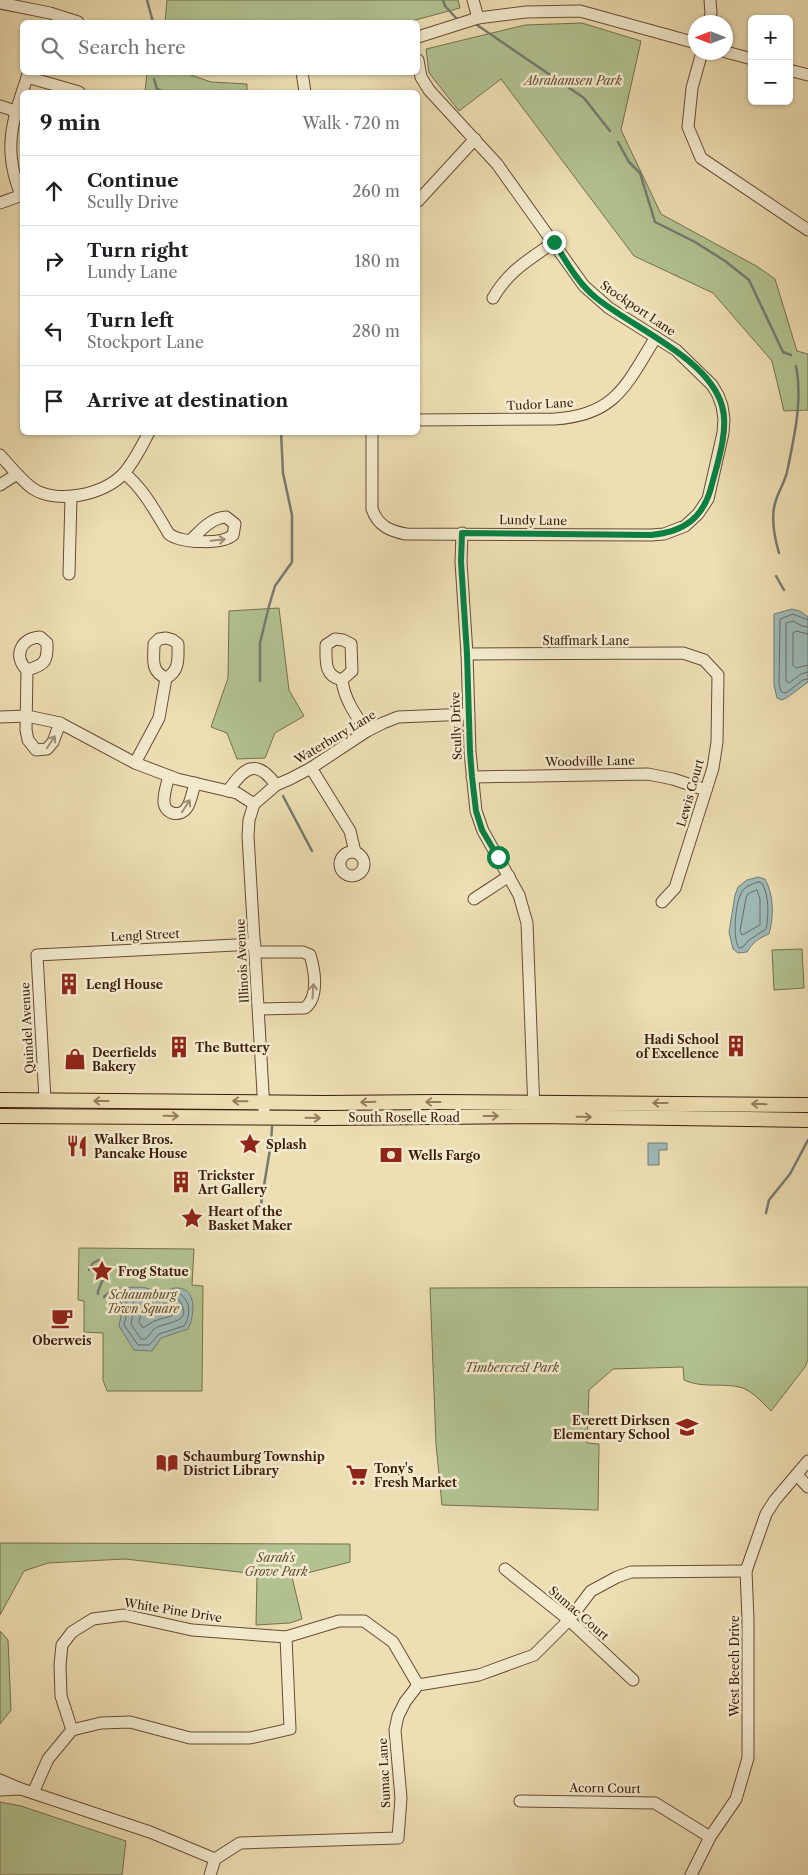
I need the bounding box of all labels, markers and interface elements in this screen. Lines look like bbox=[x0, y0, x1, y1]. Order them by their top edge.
north arrow bbox=[688, 15, 733, 60]
map controls bbox=[748, 15, 793, 105]
button: + bbox=[748, 15, 793, 60]
search box bbox=[20, 20, 420, 75]
icon: search bbox=[38, 34, 66, 62]
text: Search here bbox=[78, 36, 186, 59]
button: − bbox=[748, 60, 793, 105]
park label: Abrahamsen Park bbox=[522, 73, 623, 88]
text: 9 min bbox=[40, 110, 101, 135]
text: Walk · 720 m bbox=[302, 113, 400, 133]
text: Continue bbox=[87, 169, 179, 192]
icon: ahead bbox=[40, 177, 68, 205]
text: 260 m bbox=[352, 181, 400, 201]
text: Scully Drive bbox=[87, 192, 178, 212]
route end bbox=[543, 231, 566, 254]
text: Turn right bbox=[87, 239, 188, 262]
icon: right bbox=[40, 247, 68, 275]
text: 180 m bbox=[354, 251, 400, 271]
text: Lundy Lane bbox=[87, 262, 178, 282]
street label: Stockport Lane bbox=[597, 277, 679, 339]
text: Turn left bbox=[87, 309, 174, 332]
icon: left bbox=[40, 317, 68, 345]
text: 280 m bbox=[352, 321, 400, 341]
text: Stockport Lane bbox=[87, 332, 204, 352]
icon: arrive bbox=[40, 387, 68, 415]
text: Arrive at destination bbox=[87, 389, 288, 412]
street label: Tudor Lane bbox=[506, 395, 574, 413]
street label: Lundy Lane bbox=[499, 512, 567, 528]
one-way arrow bbox=[210, 535, 226, 545]
street label: Staffmark Lane bbox=[543, 633, 630, 648]
street label: Scully Drive bbox=[447, 691, 465, 761]
street label: Waterbury Lane bbox=[291, 707, 379, 768]
one-way arrow bbox=[45, 735, 56, 749]
street label: Woodville Lane bbox=[544, 753, 635, 769]
street label: Lewis Court bbox=[673, 757, 707, 829]
one-way arrow bbox=[180, 799, 191, 813]
route start bbox=[487, 846, 510, 869]
street label: Illinois Avenue bbox=[232, 918, 252, 1004]
street label: Lengl Street bbox=[110, 926, 181, 944]
building icon: Lengl House bbox=[56, 971, 82, 997]
place label: Lengl House bbox=[86, 977, 163, 992]
street label: Quindel Avenue bbox=[17, 982, 37, 1074]
one-way arrow bbox=[308, 983, 318, 999]
place label: Hadi School of Excellence bbox=[636, 1032, 719, 1061]
building icon: Hadi School of Excellence bbox=[723, 1033, 749, 1059]
building icon: The Buttery bbox=[166, 1034, 192, 1060]
place label: The Buttery bbox=[195, 1040, 270, 1055]
place label: Deerfields Bakery bbox=[92, 1045, 157, 1074]
shop icon: Deerfields Bakery bbox=[62, 1046, 88, 1072]
one-way arrow bbox=[94, 1096, 110, 1106]
one-way arrow bbox=[233, 1097, 249, 1106]
one-way arrow bbox=[360, 1097, 376, 1107]
one-way arrow bbox=[425, 1097, 441, 1106]
one-way arrow bbox=[652, 1098, 668, 1108]
one-way arrow bbox=[752, 1099, 768, 1109]
street label: South Roselle Road bbox=[348, 1110, 460, 1125]
one-way arrow bbox=[162, 1111, 179, 1121]
one-way arrow bbox=[483, 1111, 499, 1121]
one-way arrow bbox=[575, 1112, 591, 1121]
one-way arrow bbox=[305, 1113, 321, 1122]
place icon: Splash bbox=[237, 1131, 263, 1157]
place label: Walker Bros. Pancake House bbox=[93, 1132, 187, 1161]
restaurant icon: Walker Bros. Pancake House bbox=[64, 1133, 90, 1159]
place label: Splash bbox=[266, 1137, 307, 1152]
bank icon: Wells Fargo bbox=[378, 1142, 404, 1168]
place label: Wells Fargo bbox=[407, 1148, 481, 1163]
place label: Trickster Art Gallery bbox=[197, 1168, 268, 1197]
building icon: Trickster Art Gallery bbox=[168, 1169, 194, 1195]
place label: Heart of the Basket Maker bbox=[208, 1204, 292, 1233]
place icon: Heart of the Basket Maker bbox=[179, 1205, 205, 1231]
place icon: Frog Statue bbox=[89, 1258, 115, 1284]
place label: Frog Statue bbox=[118, 1264, 189, 1279]
park label: Schaumburg Town Square bbox=[107, 1287, 181, 1316]
cafe icon: Oberweis bbox=[49, 1305, 75, 1331]
place label: Oberweis bbox=[32, 1333, 92, 1348]
park label: Timbercrest Park bbox=[465, 1360, 560, 1375]
place label: Everett Dirksen Elementary School bbox=[553, 1413, 671, 1442]
school or university icon: Everett Dirksen Elementary School bbox=[674, 1414, 700, 1440]
place label: Schaumburg Township District Library bbox=[183, 1449, 325, 1478]
library icon: Schaumburg Township District Library bbox=[154, 1450, 180, 1476]
place label: Tony's Fresh Market bbox=[374, 1461, 457, 1490]
supermarket icon: Tony's Fresh Market bbox=[344, 1462, 370, 1488]
park label: Sarah's Grove Park bbox=[245, 1550, 308, 1579]
street label: Sumac Court bbox=[546, 1583, 613, 1644]
street label: White Pine Drive bbox=[122, 1595, 223, 1625]
street label: West Beech Drive bbox=[727, 1615, 742, 1718]
street label: Sumac Lane bbox=[375, 1737, 393, 1808]
street label: Acorn Court bbox=[568, 1780, 642, 1796]

